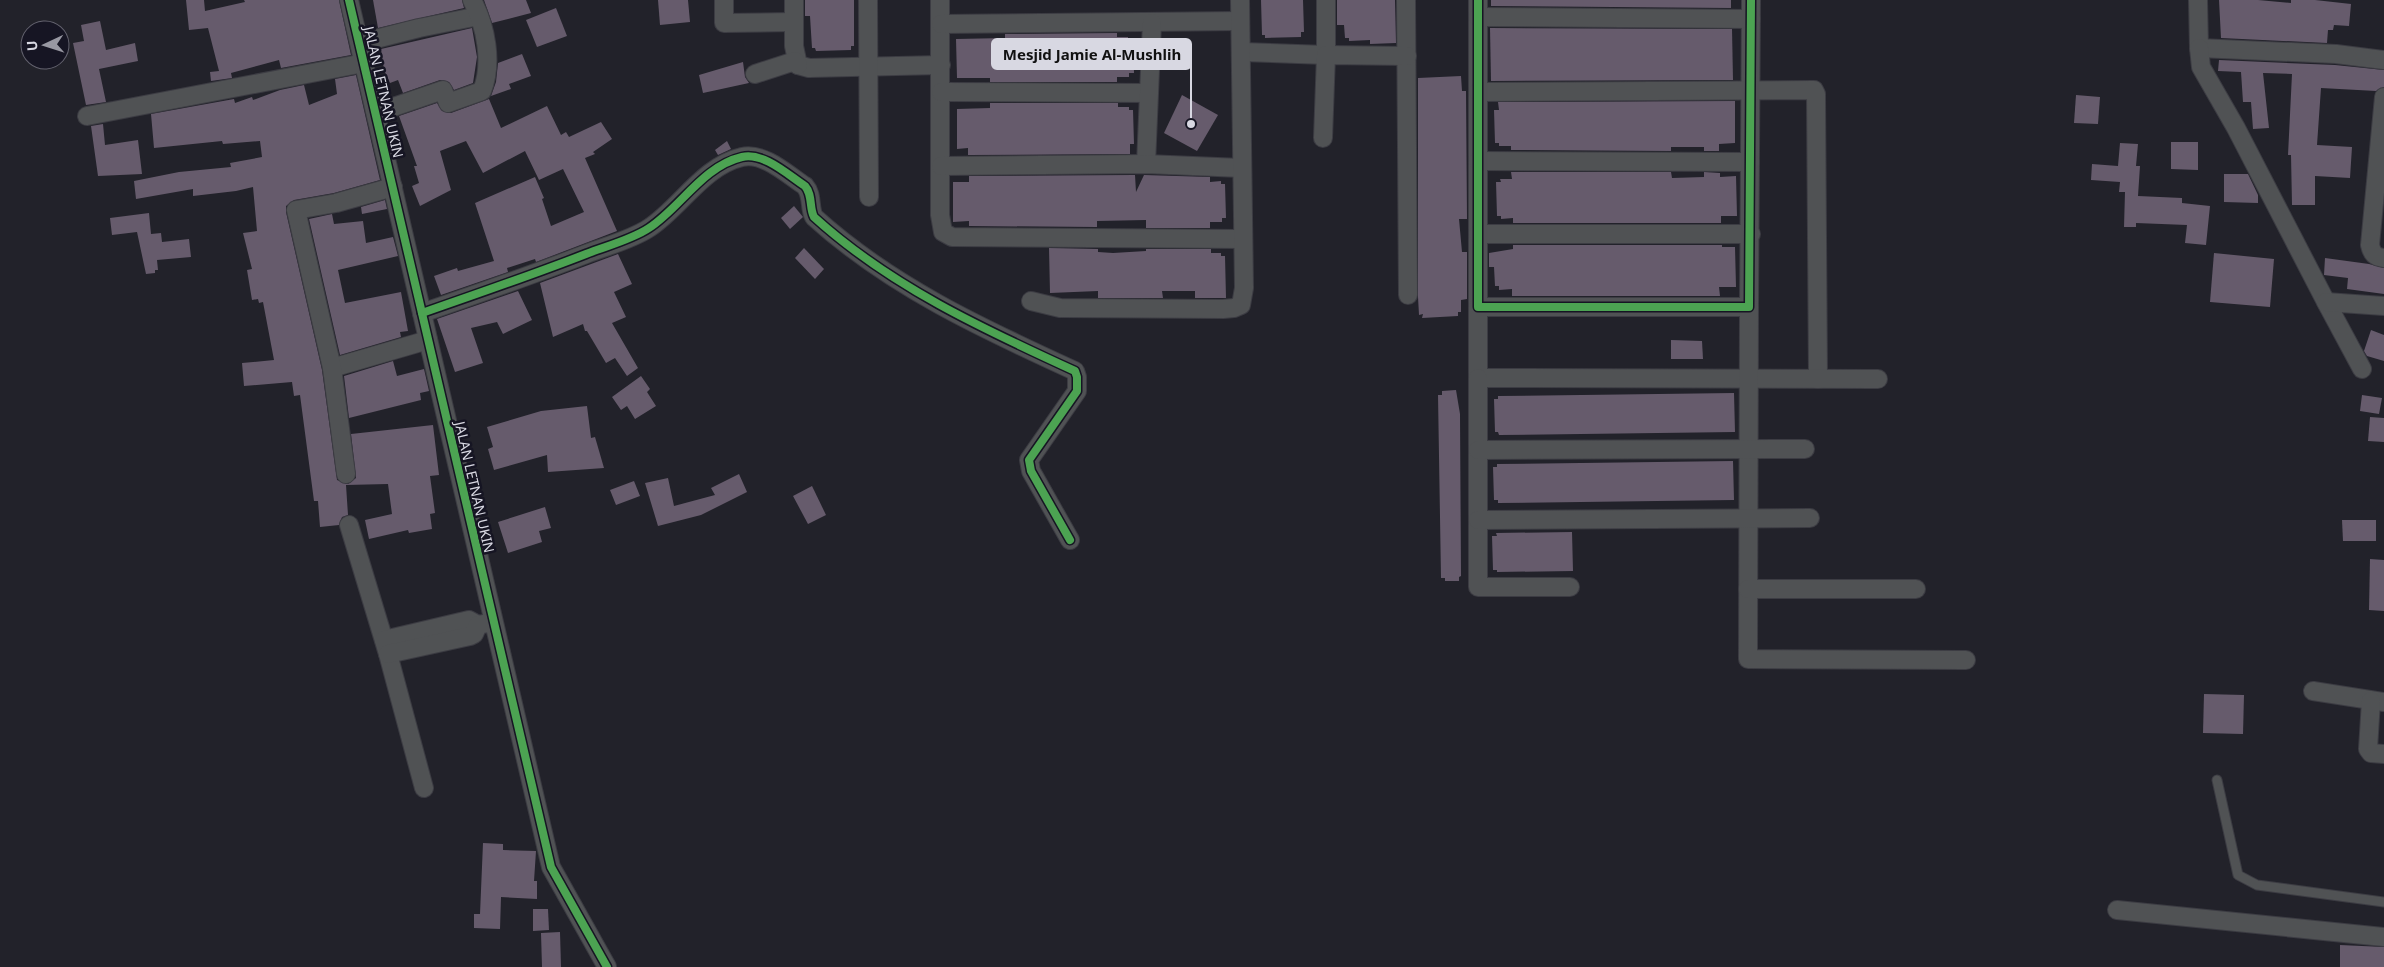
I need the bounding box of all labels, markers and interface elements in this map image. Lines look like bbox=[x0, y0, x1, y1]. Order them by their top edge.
north arrow bbox=[20, 20, 70, 70]
street label: JALAN LETNAN UKIN bbox=[359, 22, 408, 160]
callout: Mesjid Jamie Al-Mushlih bbox=[992, 39, 1191, 69]
text: U bbox=[22, 40, 41, 52]
text: Mesjid Jamie Al-Mushlih bbox=[1003, 44, 1181, 64]
street label: JALAN LETNAN UKIN bbox=[450, 417, 499, 555]

